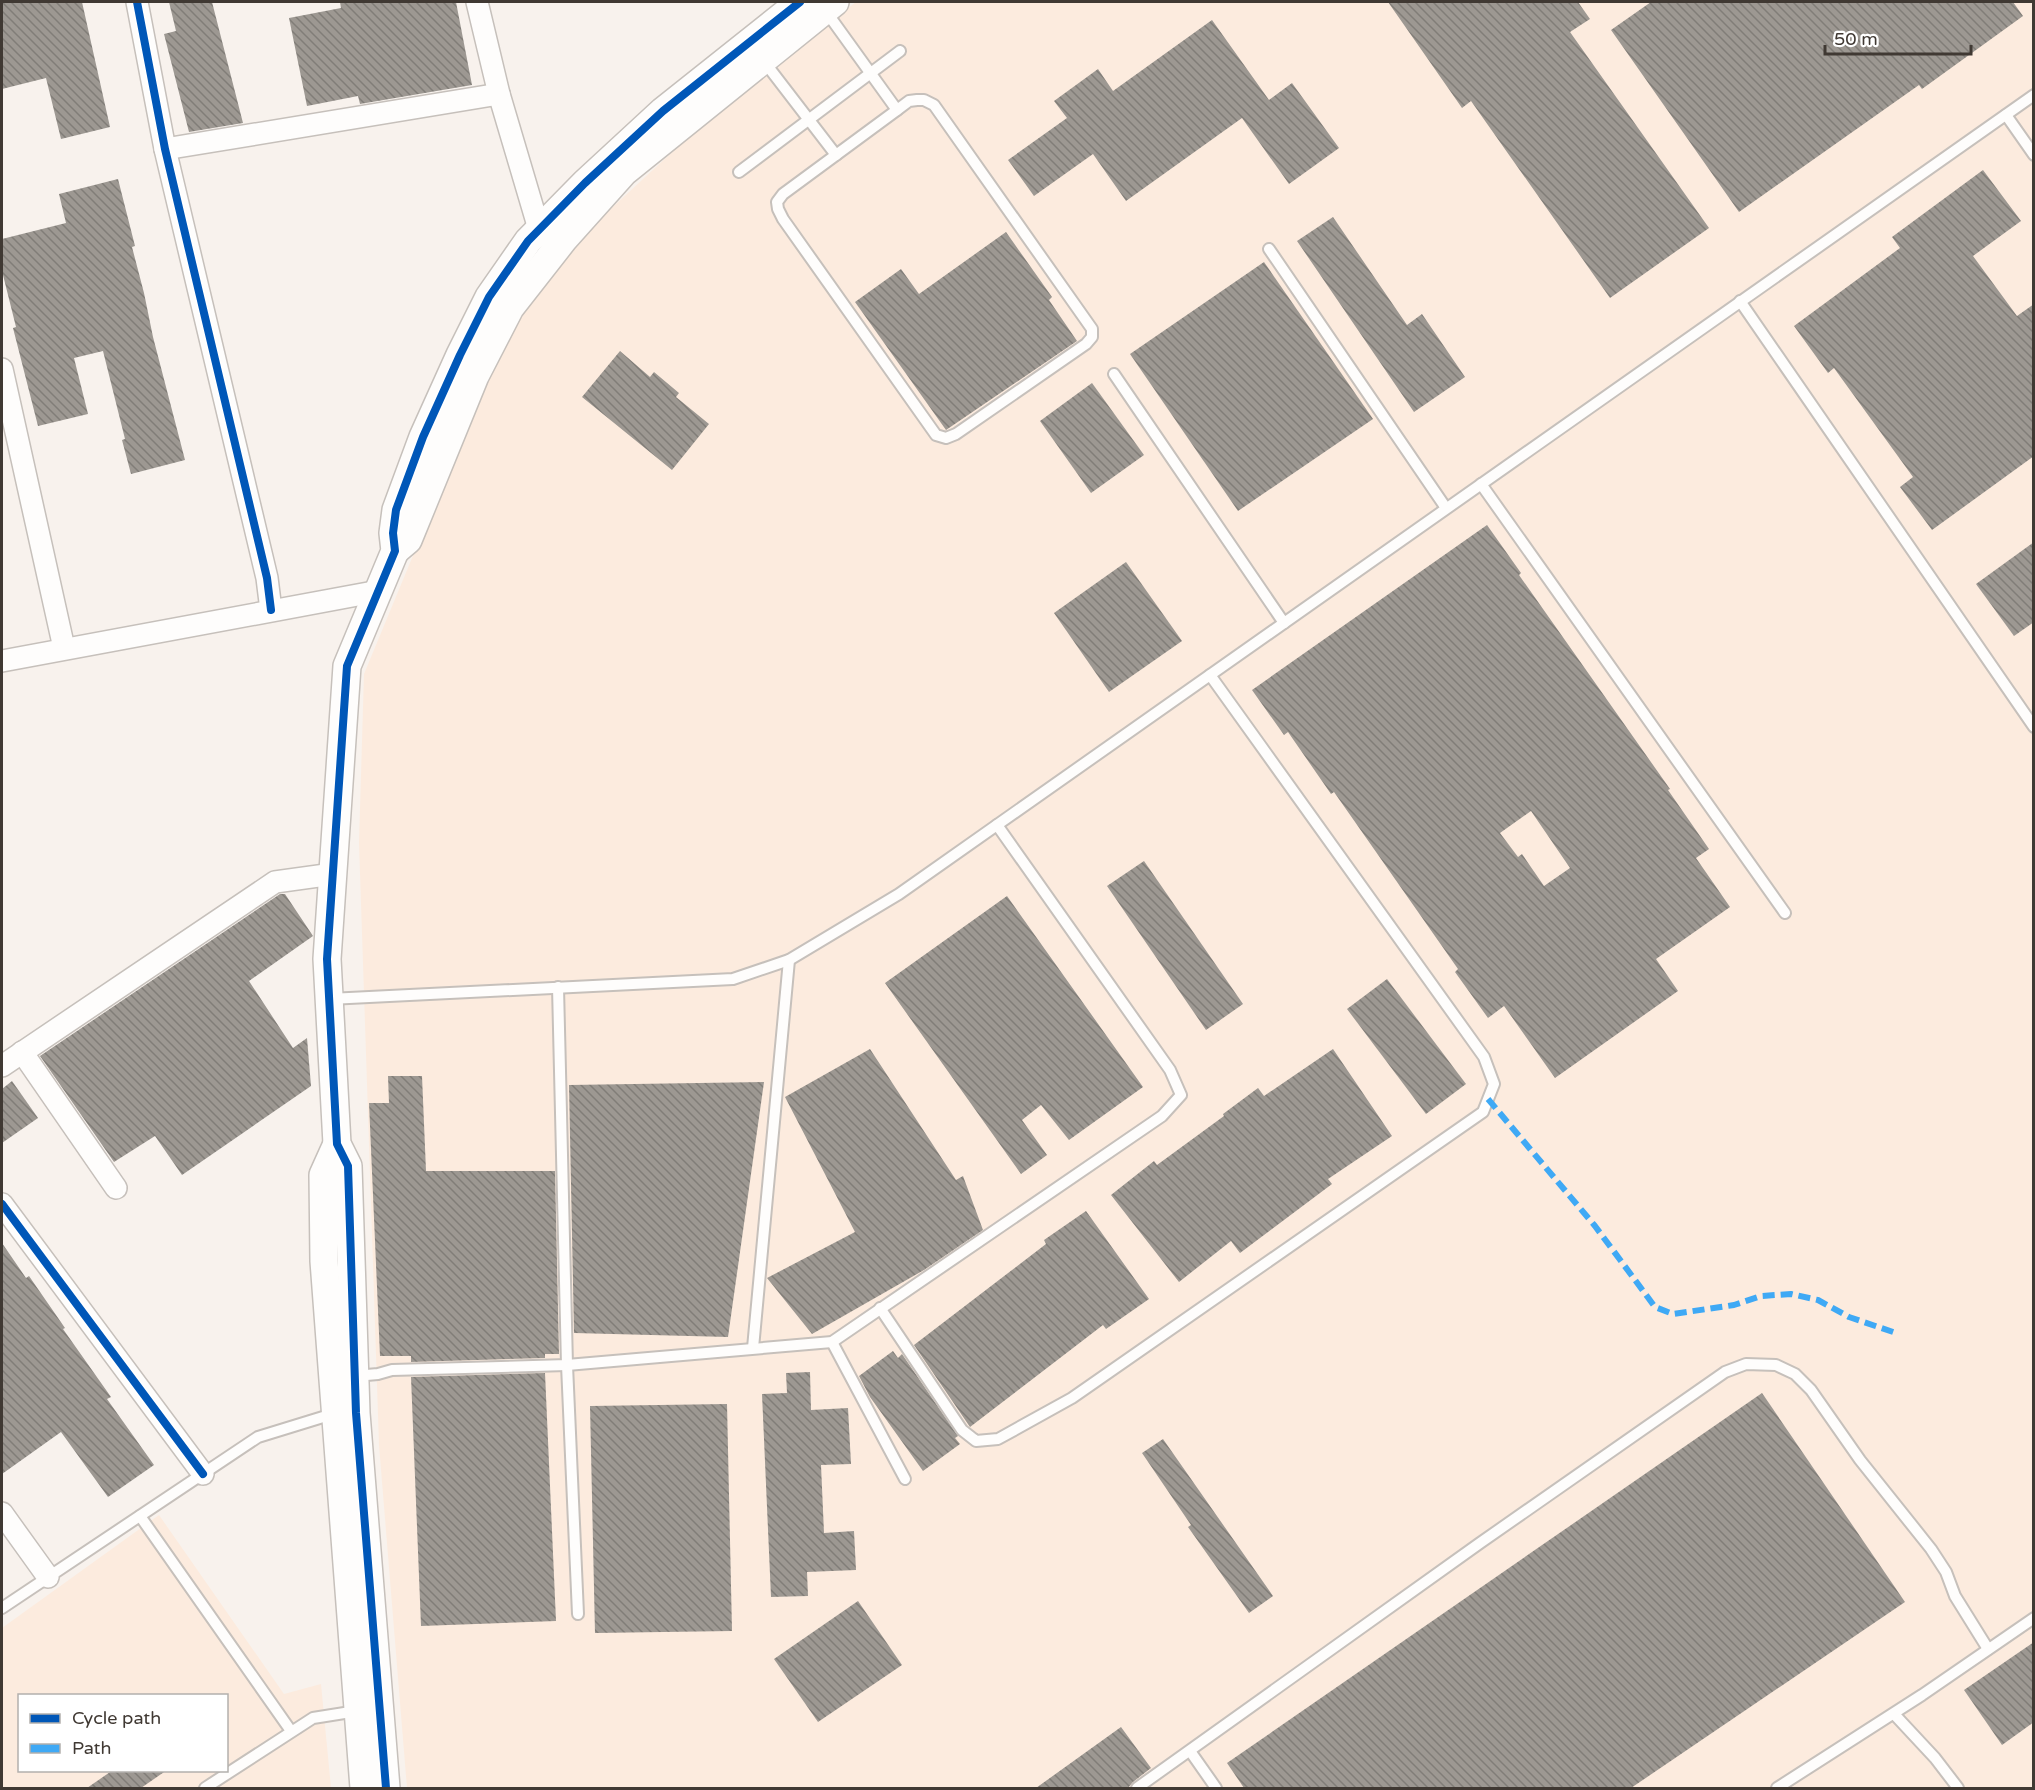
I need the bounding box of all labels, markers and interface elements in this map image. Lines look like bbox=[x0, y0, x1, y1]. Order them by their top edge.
scale bar bbox=[1825, 18, 1970, 56]
text: 50 m bbox=[1834, 28, 1878, 50]
legend bbox=[18, 1694, 228, 1772]
text: Cycle path bbox=[72, 1707, 161, 1729]
text: Path bbox=[72, 1737, 111, 1759]

